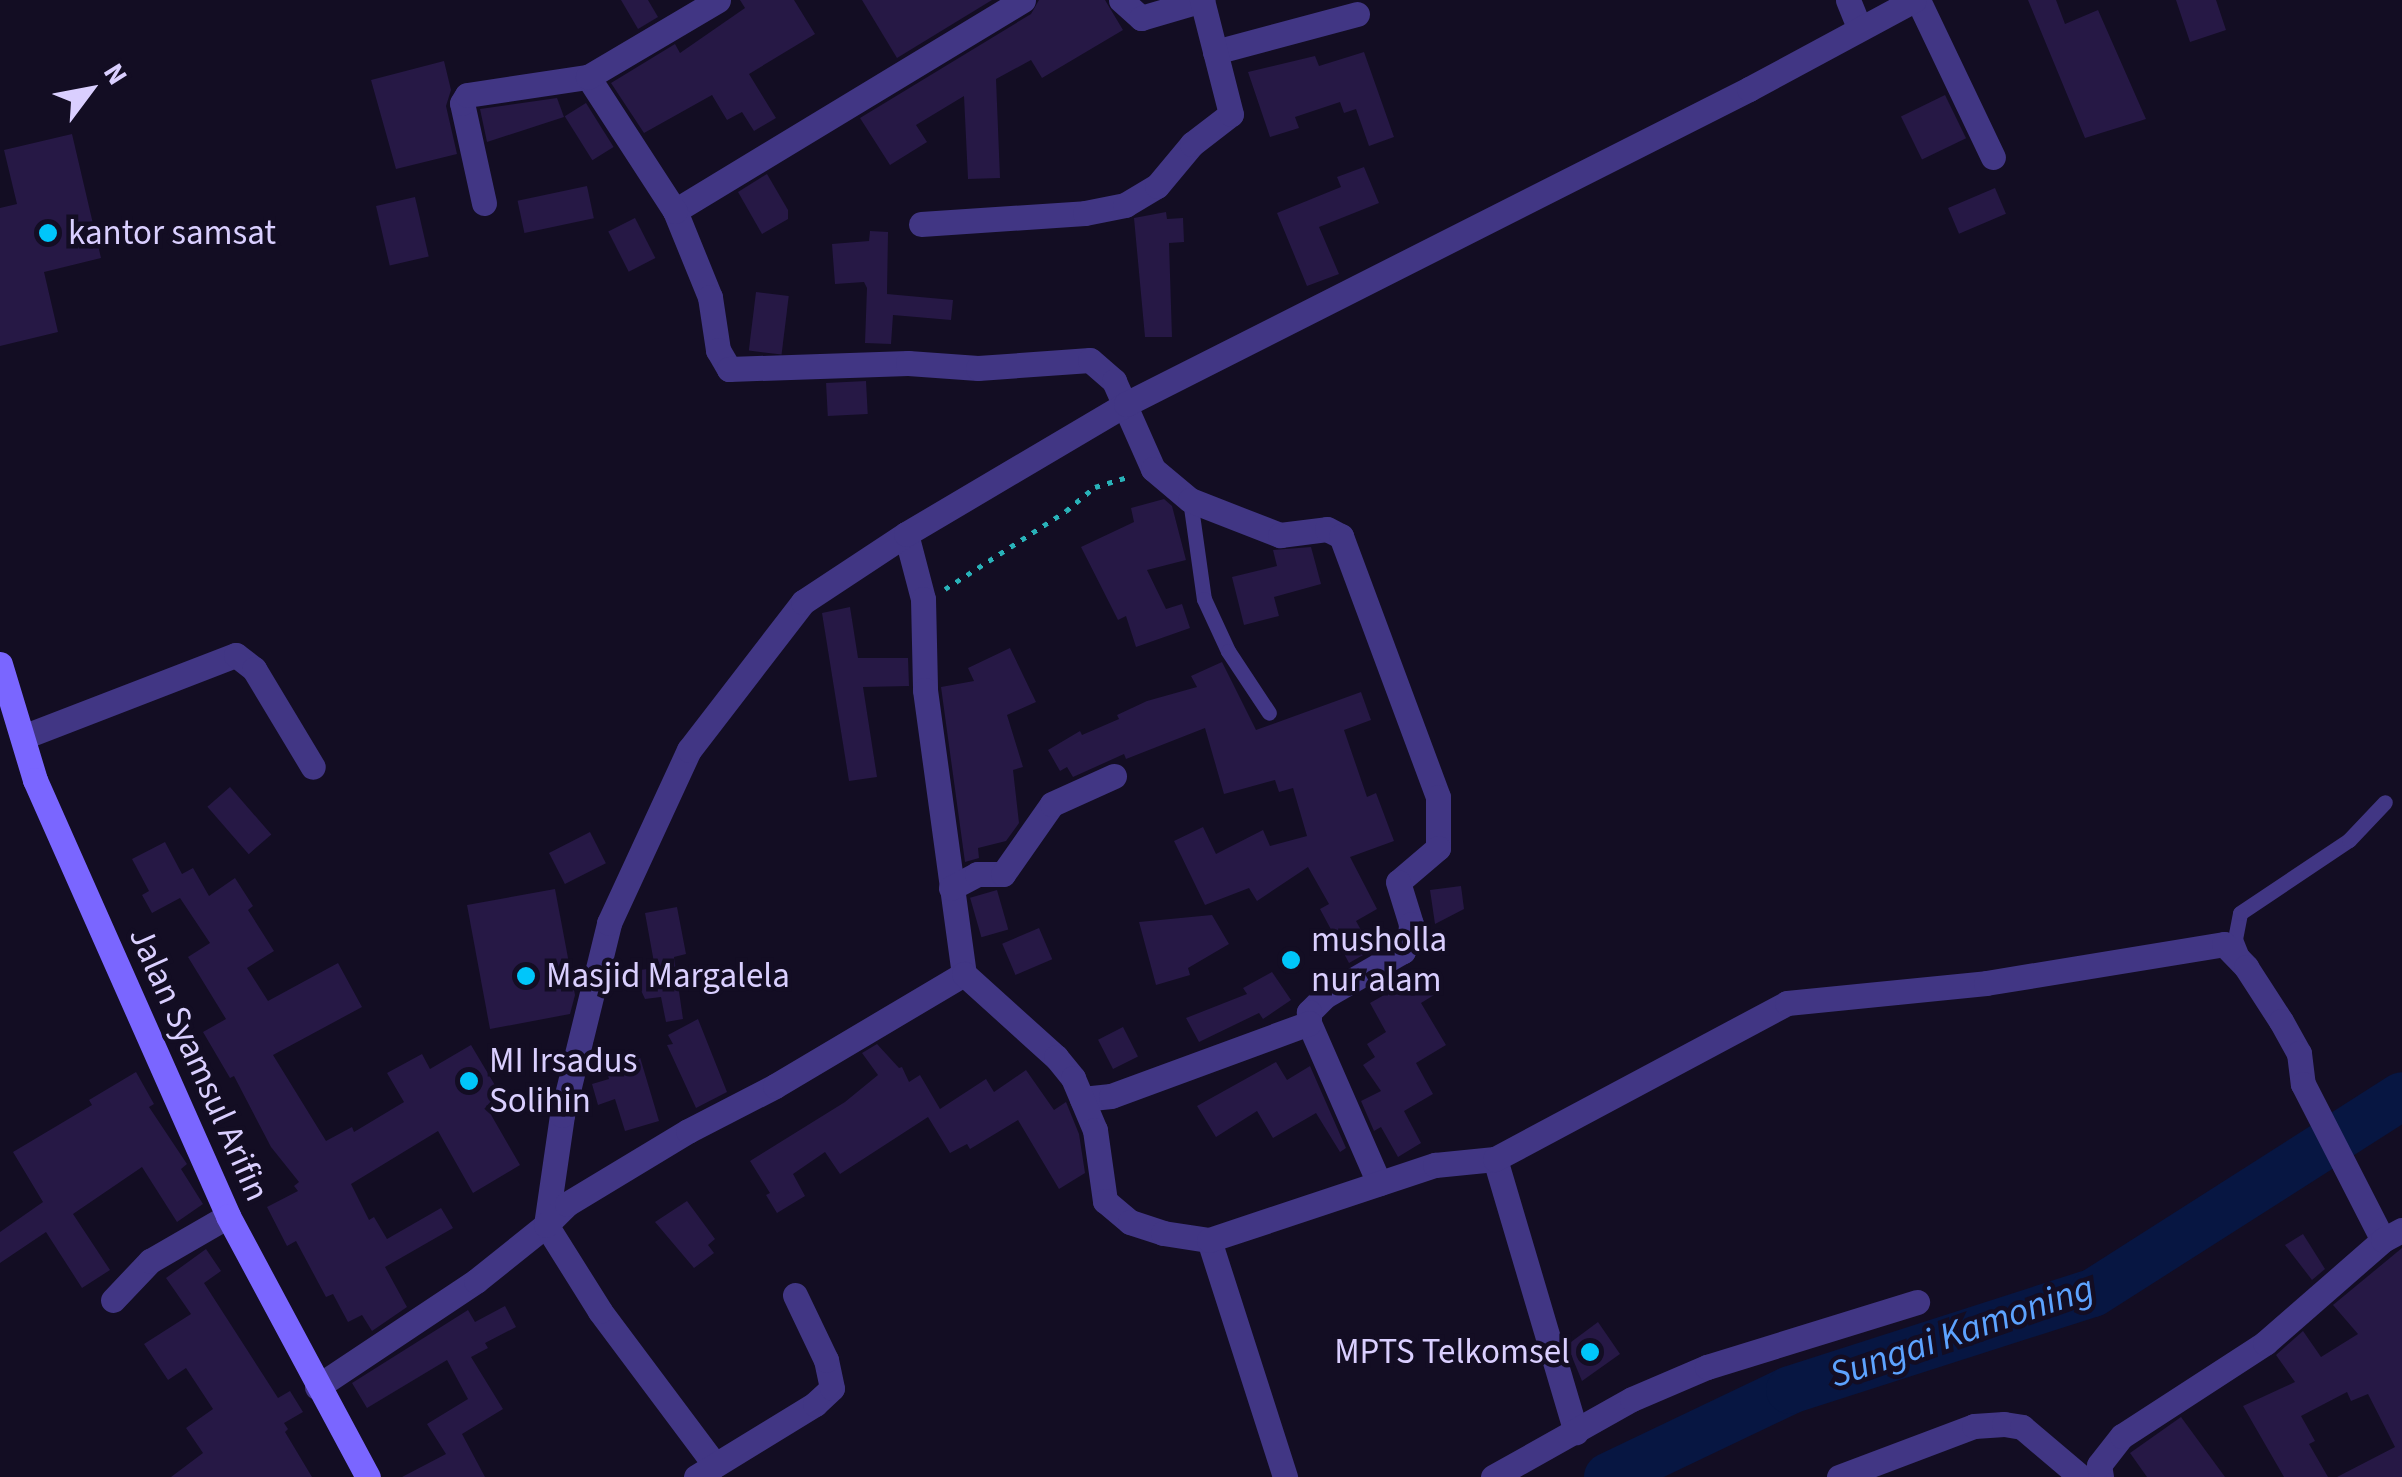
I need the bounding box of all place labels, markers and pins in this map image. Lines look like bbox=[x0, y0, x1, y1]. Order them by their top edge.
place label: kantor samsat bbox=[68, 212, 276, 254]
marker: kantor samsat bbox=[37, 222, 59, 244]
place label: musholla nur alam bbox=[1311, 919, 1447, 1001]
marker: musholla nur alam bbox=[1280, 949, 1302, 971]
place label: Masjid Margalela bbox=[546, 955, 790, 997]
marker: Masjid Margalela bbox=[515, 965, 537, 987]
place label: MI Irsadus Solihin bbox=[489, 1040, 637, 1122]
marker: MI Irsadus Solihin bbox=[458, 1070, 480, 1092]
place label: MPTS Telkomsel bbox=[1334, 1331, 1570, 1373]
marker: MPTS Telkomsel bbox=[1579, 1341, 1601, 1363]

